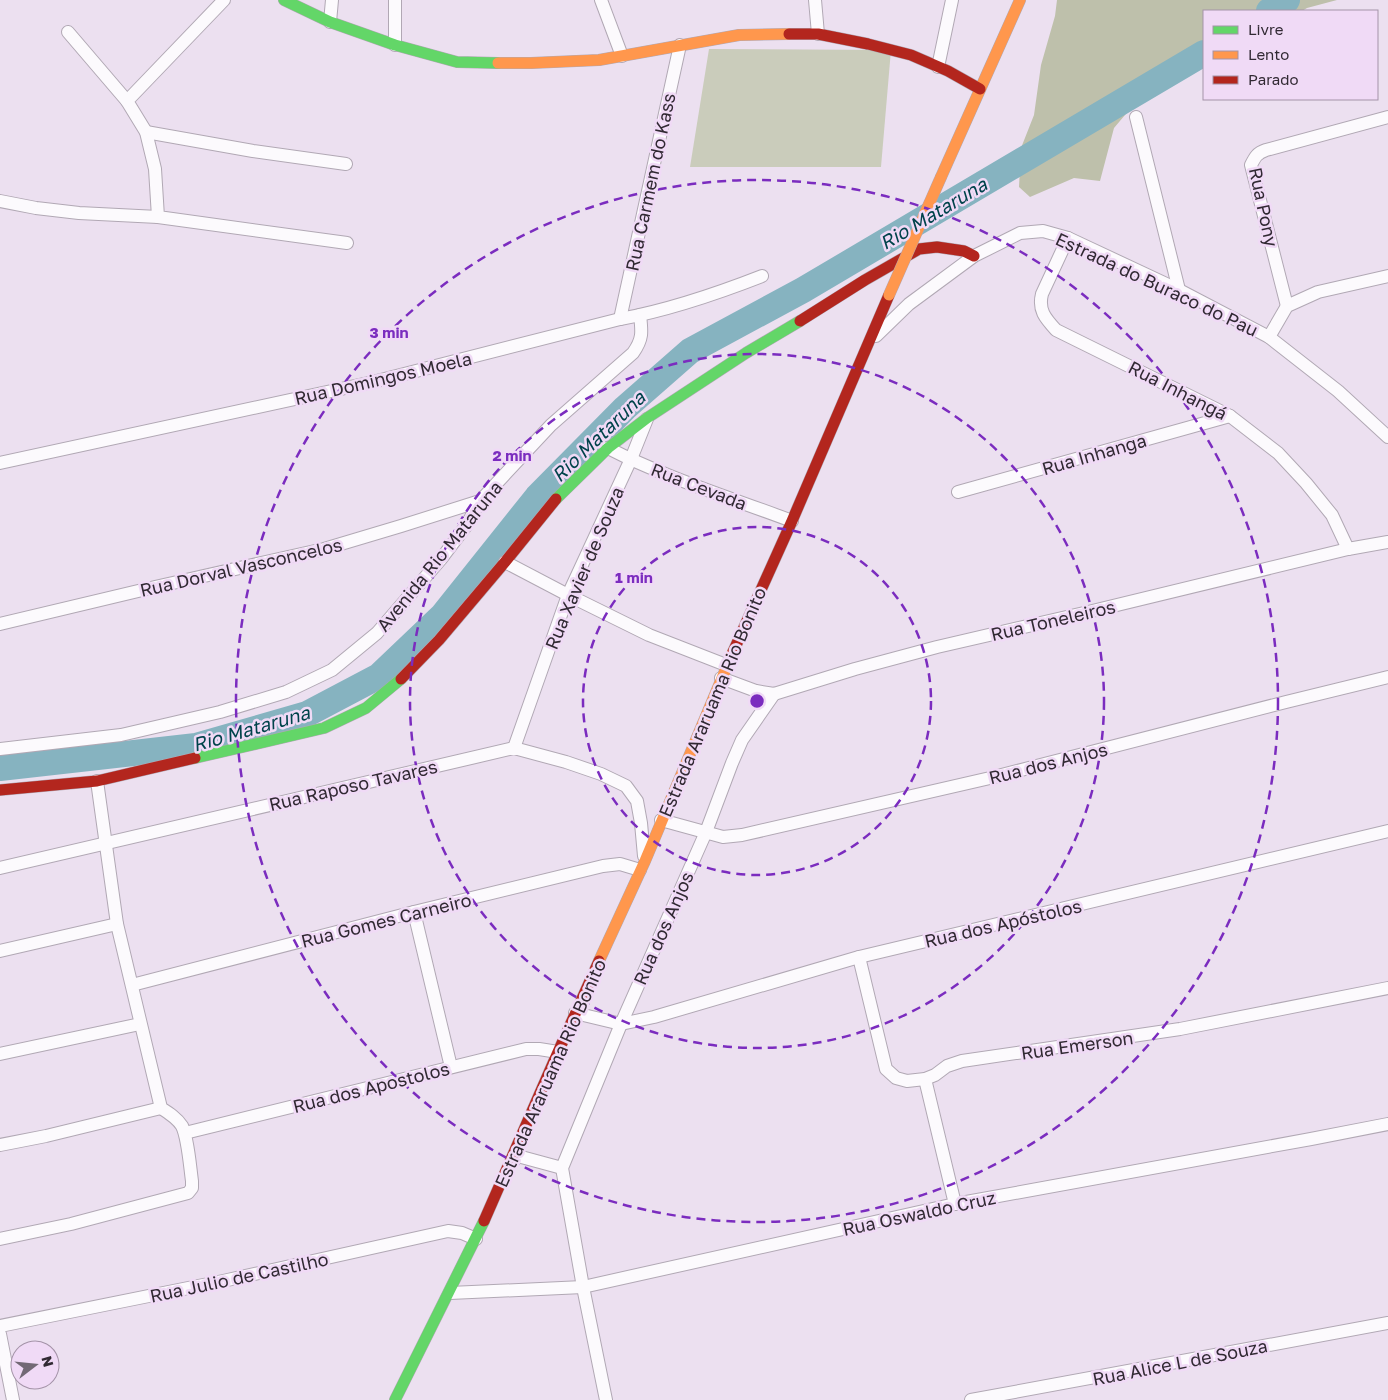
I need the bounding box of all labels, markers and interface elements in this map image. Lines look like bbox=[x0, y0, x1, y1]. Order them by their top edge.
legend bbox=[1203, 10, 1378, 100]
text: Livre bbox=[1248, 20, 1284, 38]
text: Lento bbox=[1248, 45, 1289, 63]
text: Parado bbox=[1248, 70, 1299, 88]
street label: Rua Carmem do Kass bbox=[620, 91, 680, 273]
street label: Rua Pony bbox=[1245, 165, 1283, 249]
water label: Rio Mataruna bbox=[875, 171, 992, 254]
street label: Estrada do Buraco do Pau bbox=[1052, 227, 1262, 341]
text: 3 min bbox=[369, 323, 409, 341]
street label: Rua Domingos Moela bbox=[292, 347, 474, 409]
street label: Rua Inhangá bbox=[1125, 356, 1231, 424]
water label: Rio Mataruna bbox=[547, 385, 650, 486]
street label: Rua Inhanga bbox=[1039, 429, 1149, 479]
text: 2 min bbox=[492, 446, 532, 464]
street label: Rua Cevada bbox=[648, 458, 750, 514]
street label: Avenida Rio Mataruna bbox=[372, 476, 506, 636]
street label: Rua Xavier de Souza bbox=[540, 483, 628, 653]
street label: Rua Dorval Vasconcelos bbox=[138, 533, 344, 601]
text: 1 min bbox=[615, 568, 653, 586]
street label: Estrada Araruama Rio Bonito bbox=[654, 584, 770, 820]
street label: Rua Toneleiros bbox=[988, 595, 1118, 645]
centre of rings bbox=[748, 692, 766, 710]
water label: Rio Mataruna bbox=[190, 700, 313, 756]
street label: Rua dos Anjos bbox=[986, 738, 1110, 788]
street label: Rua Raposo Tavares bbox=[267, 755, 439, 815]
street label: Rua dos Anjos bbox=[628, 868, 698, 988]
street label: Rua Gomes Carneiro bbox=[299, 888, 473, 952]
street label: Rua dos Apóstolos bbox=[922, 894, 1084, 952]
street label: Estrada Araruama Rio Bonito bbox=[490, 956, 610, 1190]
street label: Rua Emerson bbox=[1019, 1026, 1135, 1064]
street label: Rua dos Apostolos bbox=[290, 1057, 452, 1117]
street label: Rua Oswaldo Cruz bbox=[840, 1186, 998, 1240]
street label: Rua Julio de Castilho bbox=[148, 1247, 330, 1307]
street label: Rua Alice L de Souza bbox=[1091, 1334, 1269, 1390]
north arrow bbox=[10, 1340, 60, 1390]
text: N bbox=[38, 1354, 58, 1369]

